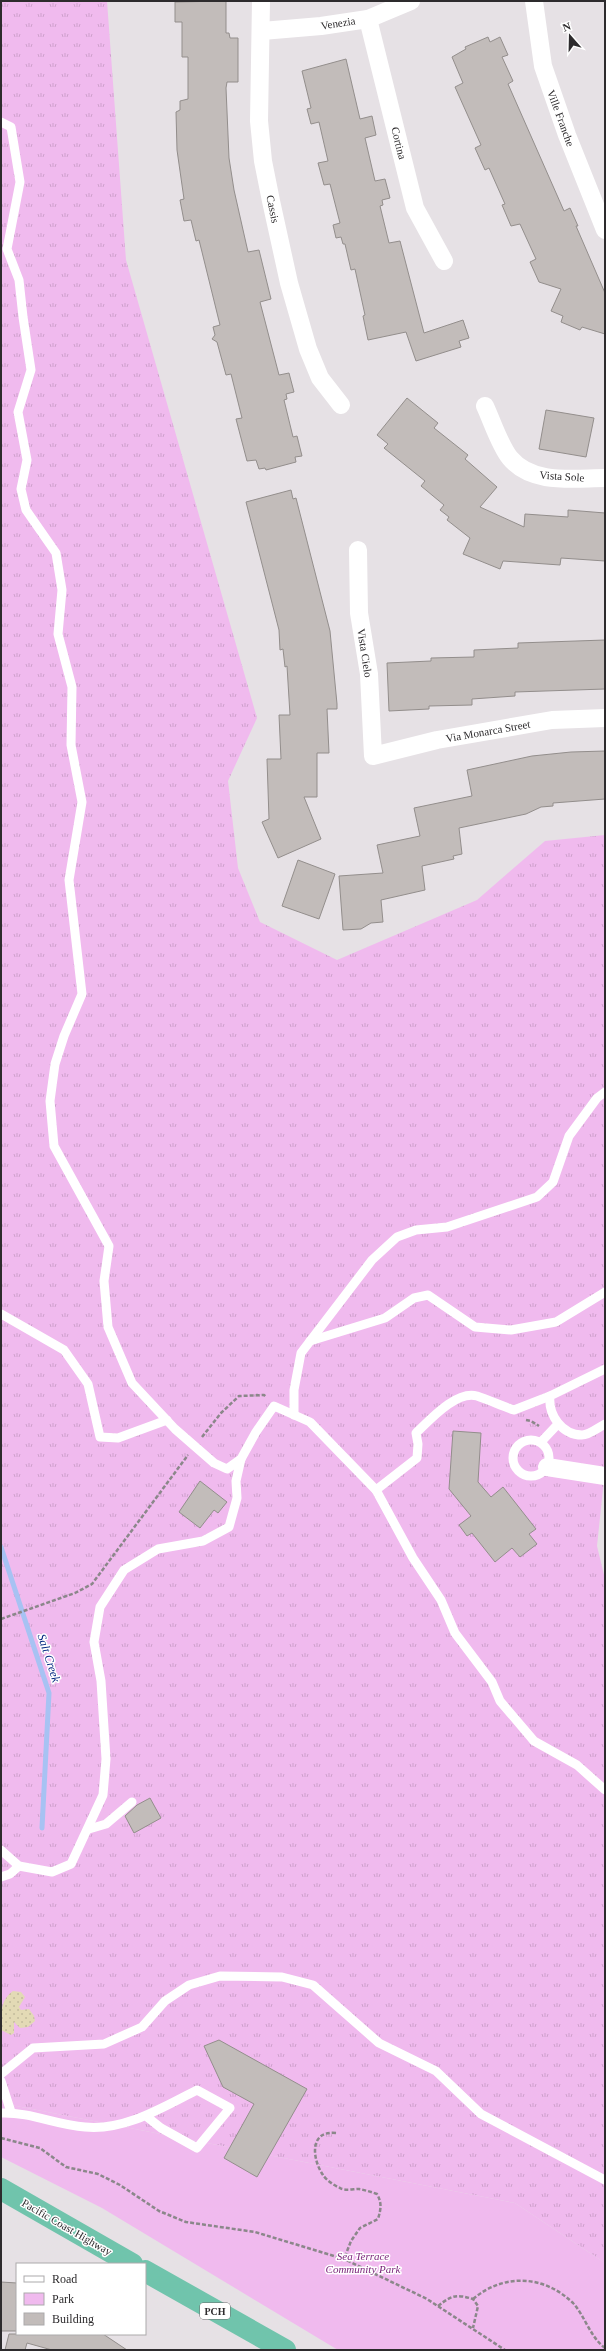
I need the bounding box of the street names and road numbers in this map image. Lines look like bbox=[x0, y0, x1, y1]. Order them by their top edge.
street label: Venezia bbox=[320, 14, 356, 32]
street label: Ville Franche bbox=[545, 88, 577, 148]
street label: Cortina bbox=[389, 126, 409, 161]
street label: Cassis bbox=[264, 194, 282, 224]
street label: Vista Sole bbox=[539, 468, 585, 484]
street label: Vista Cielo bbox=[355, 628, 375, 679]
street label: Via Monarca Street bbox=[445, 718, 531, 744]
street label: Pacific Coast Highway bbox=[20, 2196, 114, 2258]
road number: PCH bbox=[200, 2303, 230, 2319]

